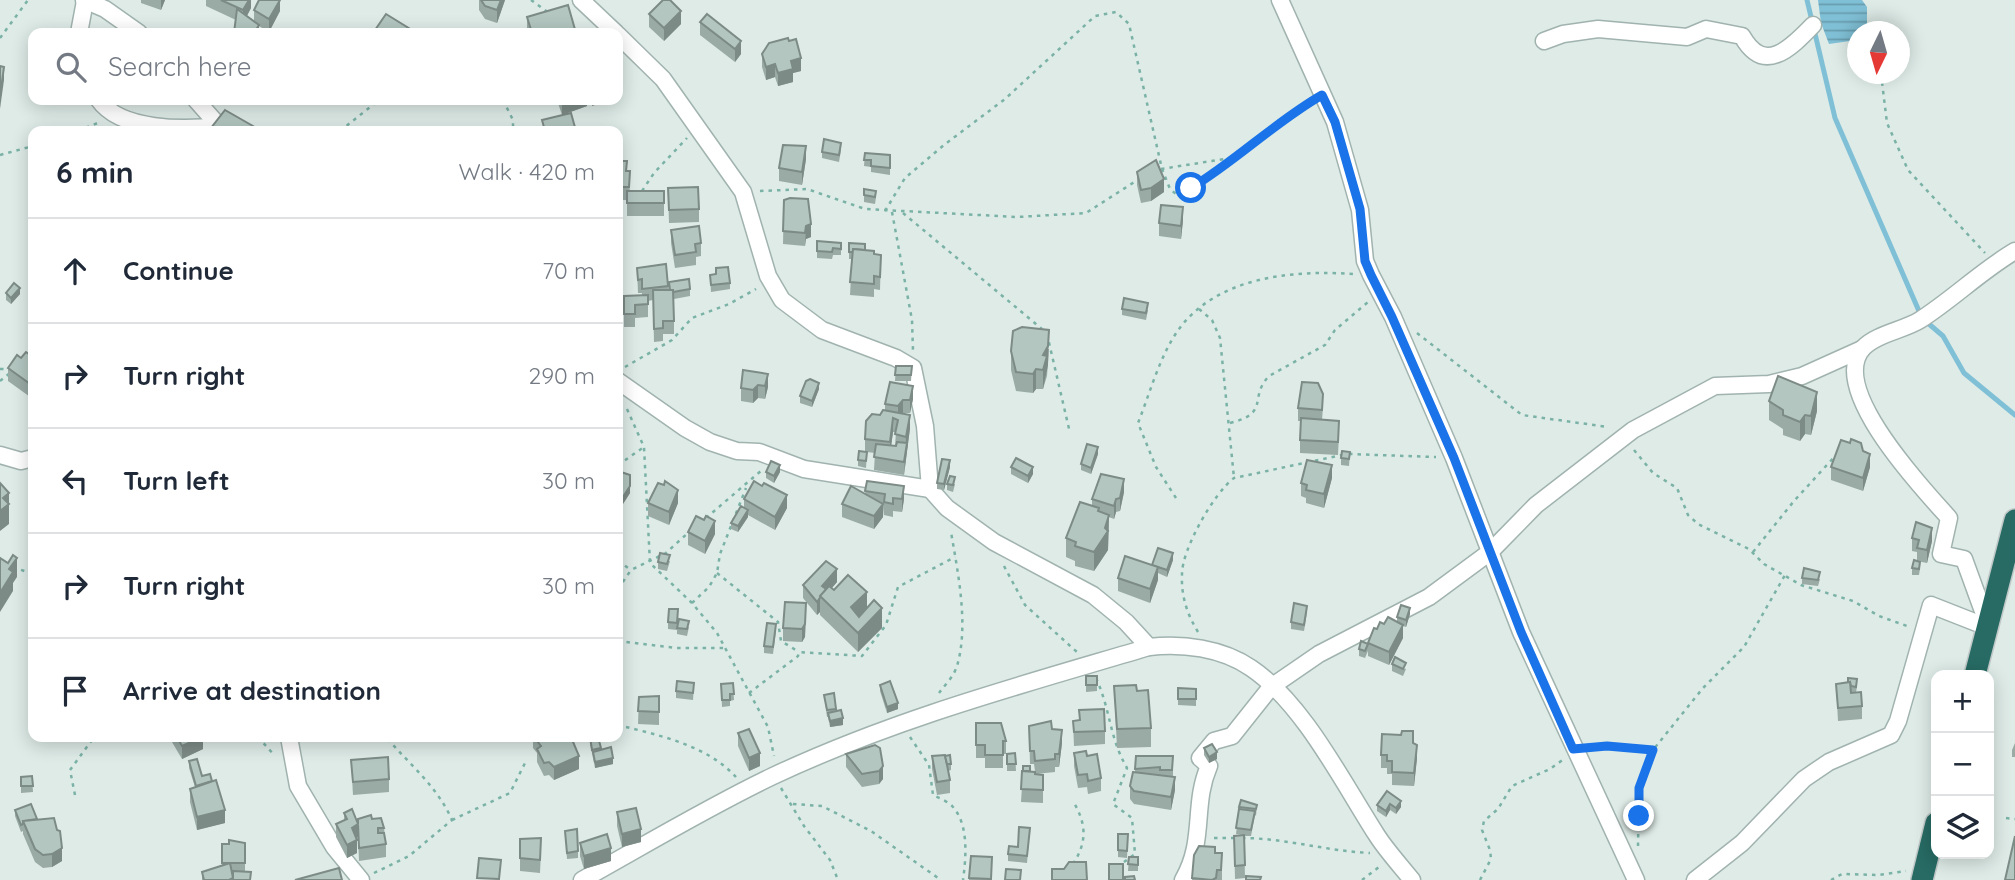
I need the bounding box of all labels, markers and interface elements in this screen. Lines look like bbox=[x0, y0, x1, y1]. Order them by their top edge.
north arrow bbox=[1847, 21, 1910, 84]
search box bbox=[28, 28, 623, 105]
icon: search bbox=[52, 48, 90, 86]
text: Search here bbox=[108, 50, 252, 83]
text: 6 min bbox=[56, 153, 134, 191]
text: Walk · 420 m bbox=[459, 157, 595, 186]
route start bbox=[1175, 172, 1206, 203]
icon: ahead bbox=[56, 252, 94, 290]
text: Continue bbox=[123, 254, 234, 287]
text: 70 m bbox=[542, 256, 595, 285]
icon: right bbox=[56, 357, 94, 395]
text: Turn right bbox=[123, 359, 245, 392]
text: 290 m bbox=[528, 361, 595, 390]
icon: left bbox=[56, 462, 94, 500]
text: Turn left bbox=[123, 464, 230, 497]
text: 30 m bbox=[542, 466, 595, 495]
icon: right bbox=[56, 567, 94, 605]
text: Turn right bbox=[123, 569, 245, 602]
text: 30 m bbox=[542, 571, 595, 600]
map controls bbox=[1931, 670, 1994, 859]
button: + bbox=[1931, 670, 1994, 733]
icon: arrive bbox=[56, 672, 94, 710]
text: Arrive at destination bbox=[123, 674, 381, 707]
button: − bbox=[1931, 733, 1994, 796]
button: layers bbox=[1931, 796, 1994, 859]
route end bbox=[1623, 800, 1654, 831]

